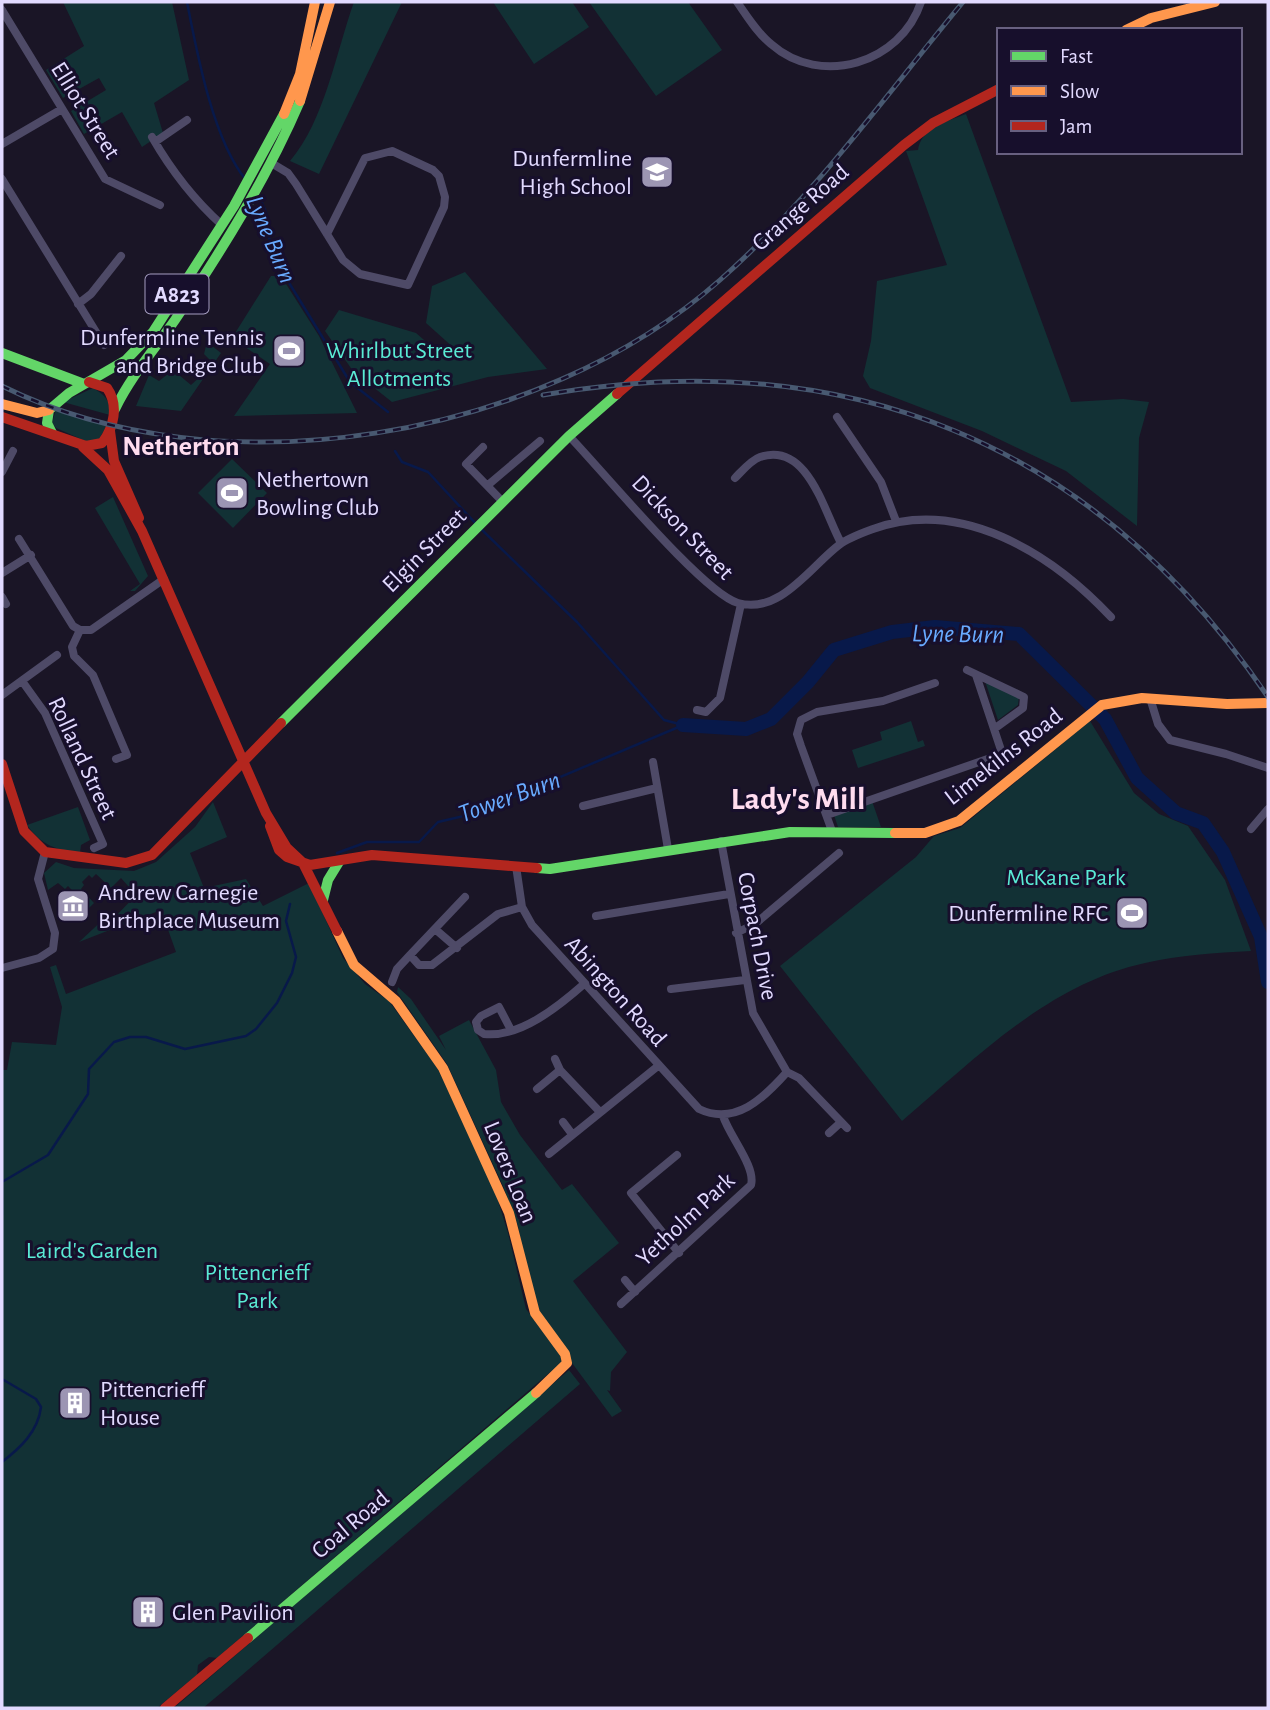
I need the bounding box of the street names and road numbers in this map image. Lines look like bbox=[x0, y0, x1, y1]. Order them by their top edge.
street label: Elliot Street bbox=[46, 58, 124, 163]
street label: Grange Road bbox=[748, 160, 853, 256]
road number: A823 bbox=[146, 274, 208, 314]
street label: Dickson Street bbox=[627, 471, 738, 585]
street label: Elgin Street bbox=[378, 504, 472, 597]
street label: Rolland Street bbox=[43, 693, 121, 824]
street label: Limekilns Road bbox=[940, 704, 1067, 810]
street label: Corpach Drive bbox=[733, 870, 781, 1002]
street label: Abington Road bbox=[560, 932, 671, 1051]
street label: Lovers Loan bbox=[479, 1118, 541, 1227]
street label: Yetholm Park bbox=[632, 1168, 739, 1271]
street label: Coal Road bbox=[307, 1486, 394, 1564]

